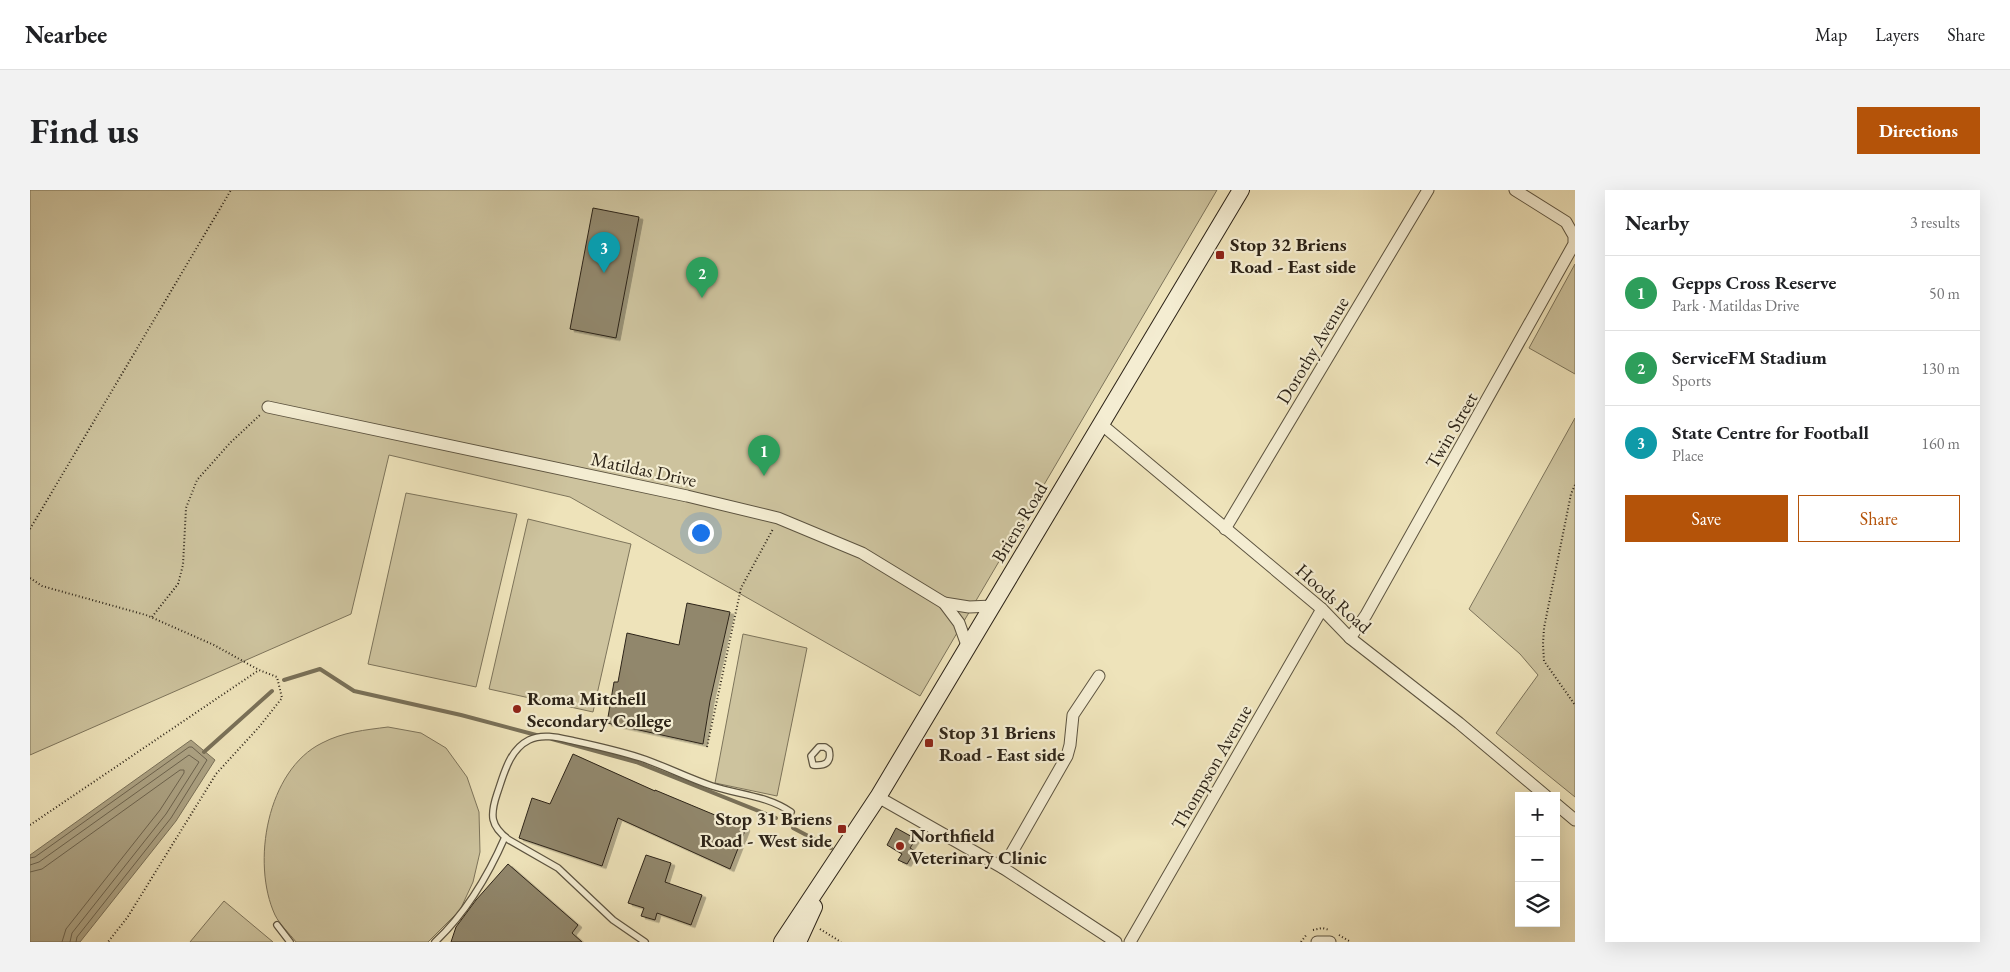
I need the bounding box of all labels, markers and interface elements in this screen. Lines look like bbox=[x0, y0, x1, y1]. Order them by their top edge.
text: Nearbee bbox=[25, 19, 107, 50]
text: Map bbox=[1815, 23, 1847, 46]
text: Layers bbox=[1875, 23, 1919, 46]
text: Share bbox=[1947, 23, 1985, 46]
button: Directions bbox=[1857, 107, 1980, 154]
text: Find us bbox=[30, 108, 139, 153]
text: Nearby bbox=[1625, 209, 1689, 236]
text: 3 results bbox=[1910, 212, 1960, 233]
pin: 3 bbox=[588, 232, 620, 273]
place label: Stop 32 Briens Road - East side bbox=[1230, 232, 1356, 279]
marker: Stop 32 Briens Road - East side bbox=[1214, 249, 1226, 261]
pin: 2 bbox=[686, 257, 718, 298]
text: Gepps Cross Reserve bbox=[1672, 270, 1836, 295]
text: 1 bbox=[1637, 283, 1645, 304]
text: 50 m bbox=[1929, 283, 1960, 304]
street label: Dorothy Avenue bbox=[1271, 292, 1354, 409]
text: Park · Matildas Drive bbox=[1672, 295, 1799, 316]
text: ServiceFM Stadium bbox=[1672, 345, 1827, 370]
text: 2 bbox=[1637, 358, 1645, 379]
text: 130 m bbox=[1921, 358, 1960, 379]
text: Sports bbox=[1672, 370, 1711, 391]
street label: Twin Street bbox=[1420, 388, 1483, 473]
text: State Centre for Football bbox=[1672, 420, 1869, 445]
text: 3 bbox=[1637, 433, 1645, 454]
text: 160 m bbox=[1921, 433, 1960, 454]
pin: 1 bbox=[748, 435, 780, 476]
text: Place bbox=[1672, 445, 1704, 466]
street label: Matildas Drive bbox=[589, 446, 699, 493]
street label: Briens Road bbox=[986, 477, 1053, 567]
button: Save bbox=[1625, 495, 1788, 542]
button: Share bbox=[1798, 495, 1960, 542]
your location bbox=[688, 520, 714, 546]
street label: Hoods Road bbox=[1291, 558, 1377, 639]
place label: Roma Mitchell Secondary College bbox=[527, 686, 671, 733]
street label: Thompson Avenue bbox=[1165, 700, 1257, 834]
marker: Roma Mitchell Secondary College bbox=[511, 703, 523, 715]
place label: Stop 31 Briens Road - East side bbox=[939, 720, 1065, 767]
marker: Stop 31 Briens Road - East side bbox=[923, 737, 935, 749]
map controls bbox=[1515, 792, 1560, 927]
button: + bbox=[1515, 792, 1560, 837]
place label: Stop 31 Briens Road - West side bbox=[700, 806, 832, 853]
marker: Stop 31 Briens Road - West side bbox=[836, 823, 848, 835]
place label: Northfield Veterinary Clinic bbox=[910, 823, 1047, 870]
button: − bbox=[1515, 837, 1560, 882]
marker: Northfield Veterinary Clinic bbox=[894, 840, 906, 852]
button: layers bbox=[1515, 882, 1560, 927]

